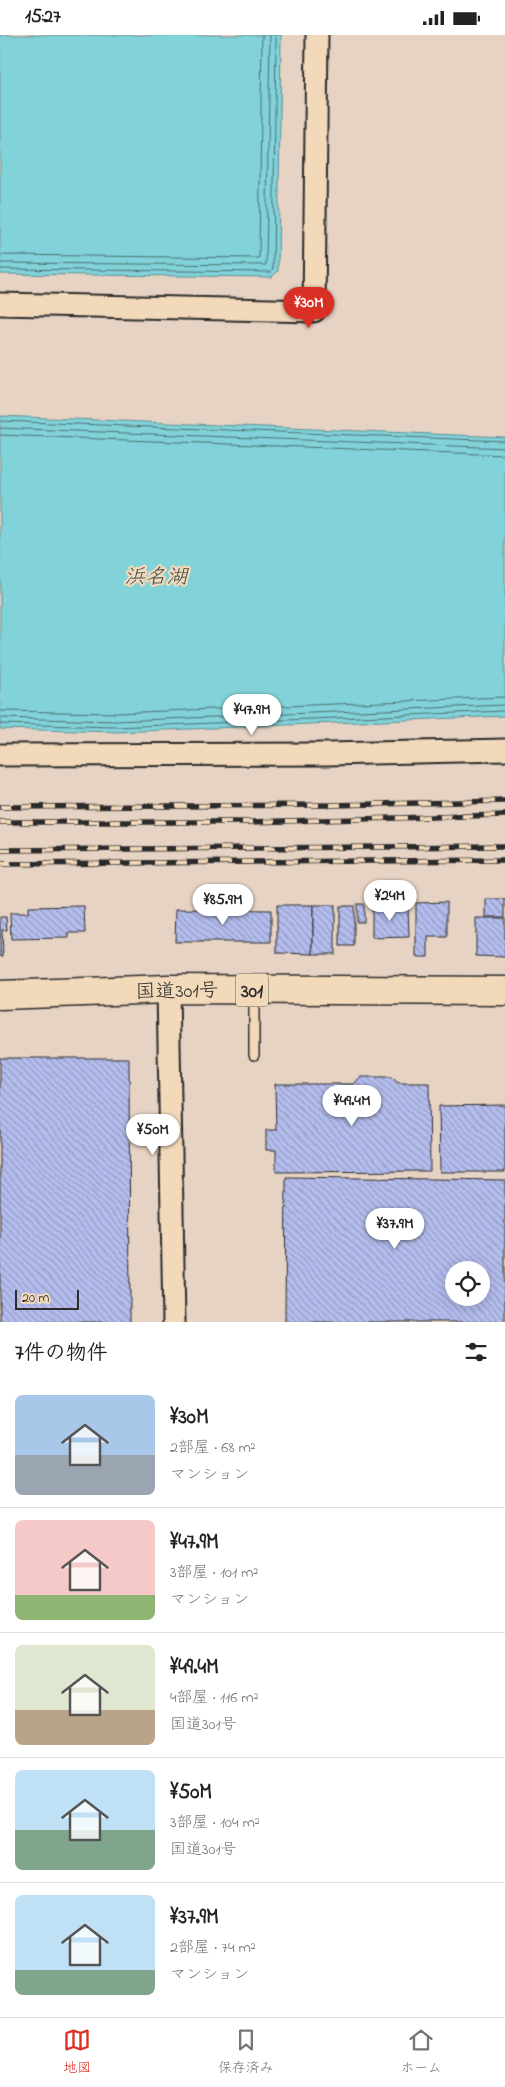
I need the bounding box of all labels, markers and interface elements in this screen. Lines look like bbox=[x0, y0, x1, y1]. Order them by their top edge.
text: 15:27 bbox=[25, 4, 61, 31]
pin: ¥30M bbox=[279, 287, 339, 329]
text: ¥30M bbox=[294, 291, 324, 315]
water label: 浜名湖 bbox=[125, 563, 189, 593]
pin: ¥47.9M bbox=[211, 693, 293, 736]
text: ¥47.9M bbox=[233, 698, 271, 722]
pin: ¥24M bbox=[360, 879, 420, 922]
pin: ¥85.9M bbox=[182, 883, 264, 926]
text: ¥24M bbox=[375, 884, 405, 908]
text: ¥85.9M bbox=[203, 888, 243, 912]
road number: 301 bbox=[236, 973, 268, 1007]
street label: 国道301号 bbox=[135, 977, 219, 1008]
pin: ¥49.4M bbox=[311, 1085, 393, 1127]
text: ¥49.4M bbox=[333, 1089, 371, 1113]
pin: ¥50M bbox=[123, 1113, 183, 1156]
text: ¥50M bbox=[137, 1118, 169, 1142]
pin: ¥37.9M bbox=[354, 1207, 436, 1250]
text: ¥37.9M bbox=[376, 1212, 414, 1236]
map controls bbox=[445, 1261, 490, 1306]
button: locate bbox=[445, 1261, 490, 1306]
scale bar bbox=[15, 1287, 79, 1310]
text: 20 m bbox=[22, 1288, 49, 1309]
icon: filters bbox=[462, 1338, 490, 1366]
text: 7件の物件 bbox=[15, 1339, 108, 1369]
text: ¥30M bbox=[170, 1403, 209, 1433]
icon: home bbox=[55, 1415, 115, 1475]
text: 2部屋 · 68 m² bbox=[170, 1436, 256, 1460]
text: マンション bbox=[170, 1463, 249, 1487]
text: ¥47.9M bbox=[170, 1528, 219, 1558]
icon: home bbox=[55, 1540, 115, 1600]
text: 3部屋 · 101 m² bbox=[170, 1561, 258, 1585]
text: マンション bbox=[170, 1588, 249, 1612]
text: ¥49.4M bbox=[170, 1653, 219, 1683]
icon: home bbox=[55, 1665, 115, 1725]
text: 4部屋 · 116 m² bbox=[170, 1686, 258, 1710]
text: 国道301号 bbox=[170, 1713, 237, 1737]
text: ¥50M bbox=[170, 1778, 212, 1808]
icon: home bbox=[55, 1790, 115, 1850]
text: 3部屋 · 104 m² bbox=[170, 1811, 260, 1835]
text: 国道301号 bbox=[170, 1838, 237, 1862]
text: ¥37.9M bbox=[170, 1903, 219, 1933]
icon: home bbox=[55, 1915, 115, 1975]
text: 2部屋 · 74 m² bbox=[170, 1936, 256, 1960]
text: マンション bbox=[170, 1963, 249, 1987]
tab: 地図 bbox=[63, 2026, 91, 2079]
tab: 保存済み bbox=[218, 2026, 274, 2079]
tab: ホーム bbox=[400, 2026, 442, 2079]

